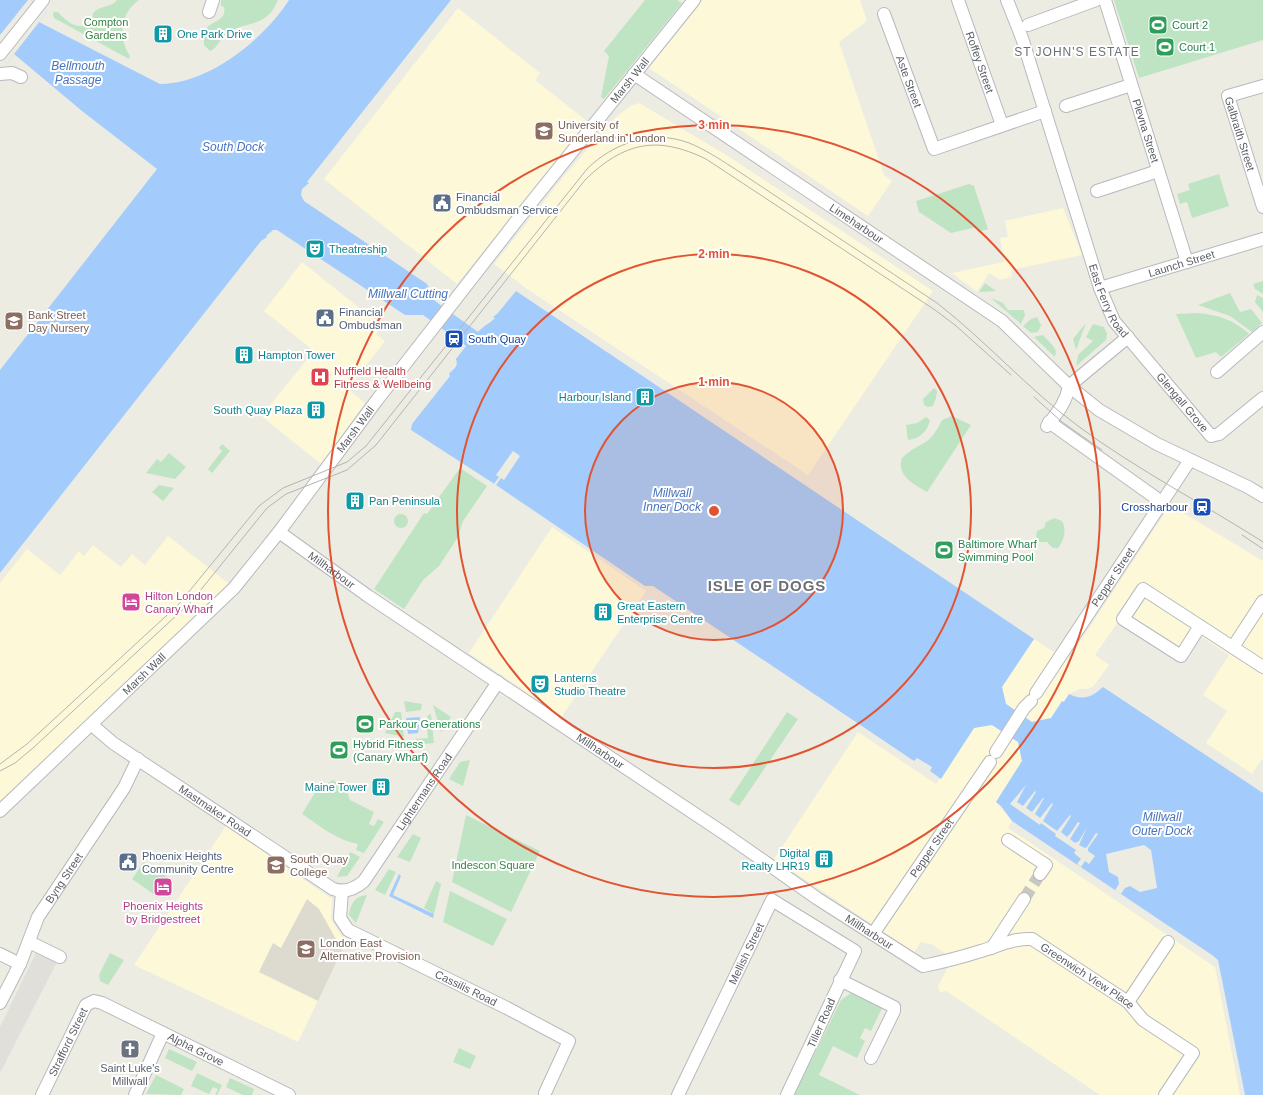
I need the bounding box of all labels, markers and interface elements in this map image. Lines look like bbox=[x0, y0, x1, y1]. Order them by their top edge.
sports icon: Court 2 bbox=[1147, 14, 1169, 36]
park label: Compton Gardens bbox=[84, 16, 128, 41]
place label: Court 2 bbox=[1172, 19, 1208, 31]
building icon: One Park Drive bbox=[152, 23, 174, 45]
place label: One Park Drive bbox=[177, 28, 252, 40]
street label: Roffey Street bbox=[964, 30, 996, 94]
sports icon: Court 1 bbox=[1154, 36, 1176, 58]
place label: Court 1 bbox=[1179, 41, 1215, 53]
district label: ST JOHN'S ESTATE bbox=[1014, 45, 1140, 59]
street label: Aste Street bbox=[894, 54, 924, 109]
street label: Marsh Wall bbox=[608, 55, 651, 105]
water label: Bellmouth Passage bbox=[51, 59, 105, 87]
street label: Galbraith Street bbox=[1223, 95, 1257, 172]
street label: Plevna Street bbox=[1130, 97, 1162, 164]
text: 3 min bbox=[698, 118, 730, 132]
place label: University of Sunderland in London bbox=[558, 119, 666, 144]
school or university icon: University of Sunderland in London bbox=[533, 120, 555, 142]
water label: South Dock bbox=[202, 140, 265, 154]
place label: Financial Ombudsman Service bbox=[456, 191, 559, 216]
public building icon: Financial Ombudsman Service bbox=[431, 192, 453, 214]
street label: Limeharbour bbox=[828, 201, 886, 246]
theatre icon: Theatreship bbox=[304, 238, 326, 260]
place label: Theatreship bbox=[329, 243, 387, 255]
text: 2 min bbox=[698, 247, 730, 261]
street label: Launch Street bbox=[1147, 248, 1216, 279]
street label: East Ferry Road bbox=[1087, 263, 1131, 340]
water label: Millwall Cutting bbox=[368, 287, 448, 301]
place label: Financial Ombudsman bbox=[339, 306, 402, 331]
public building icon: Financial Ombudsman bbox=[314, 307, 336, 329]
place label: Bank Street Day Nursery bbox=[28, 309, 90, 334]
school or university icon: Bank Street Day Nursery bbox=[3, 310, 25, 332]
station icon: South Quay bbox=[443, 328, 465, 350]
place label: South Quay bbox=[468, 333, 527, 345]
building icon: Hampton Tower bbox=[233, 344, 255, 366]
place label: Hampton Tower bbox=[258, 349, 335, 361]
place label: Nuffield Health Fitness & Wellbeing bbox=[334, 365, 431, 390]
hospital icon: Nuffield Health Fitness & Wellbeing bbox=[309, 366, 331, 388]
street label: Glengall Grove bbox=[1154, 370, 1211, 434]
text: 1 min bbox=[698, 375, 730, 389]
building icon: Harbour Island bbox=[634, 386, 656, 408]
place label: Harbour Island bbox=[559, 391, 631, 403]
building icon: South Quay Plaza bbox=[305, 399, 327, 421]
place label: South Quay Plaza bbox=[213, 404, 303, 416]
street label: Marsh Wall bbox=[334, 404, 376, 455]
water label: Millwall Inner Dock bbox=[643, 486, 702, 514]
building icon: Pan Peninsula bbox=[344, 490, 366, 512]
place label: Pan Peninsula bbox=[369, 495, 441, 507]
station icon: Crossharbour bbox=[1191, 496, 1213, 518]
place label: Crossharbour bbox=[1121, 501, 1188, 513]
centre of rings bbox=[707, 504, 721, 518]
place label: Baltimore Wharf Swimming Pool bbox=[958, 538, 1038, 563]
sports icon: Baltimore Wharf Swimming Pool bbox=[933, 539, 955, 561]
street label: Pepper Street bbox=[1089, 545, 1136, 609]
street label: Millharbour bbox=[306, 549, 358, 591]
district label: ISLE OF DOGS bbox=[708, 577, 826, 594]
place label: Hilton London Canary Wharf bbox=[145, 590, 214, 615]
hotel icon: Hilton London Canary Wharf bbox=[120, 591, 142, 613]
place label: Great Eastern Enterprise Centre bbox=[617, 600, 703, 625]
building icon: Great Eastern Enterprise Centre bbox=[592, 601, 614, 623]
street label: Marsh Wall bbox=[120, 651, 168, 697]
place label: Lanterns Studio Theatre bbox=[554, 672, 626, 697]
theatre icon: Lanterns Studio Theatre bbox=[529, 673, 551, 695]
sports icon: Parkour Generations bbox=[354, 713, 376, 735]
place label: Parkour Generations bbox=[379, 718, 481, 730]
street label: Millharbour bbox=[574, 731, 627, 771]
place label: Hybrid Fitness (Canary Wharf) bbox=[353, 738, 428, 763]
sports icon: Hybrid Fitness (Canary Wharf) bbox=[328, 739, 350, 761]
street label: Lightermans Road bbox=[394, 751, 454, 832]
building icon: Maine Tower bbox=[370, 776, 392, 798]
place label: Maine Tower bbox=[305, 781, 367, 793]
street label: Mastmaker Road bbox=[177, 782, 253, 839]
water label: Millwall Outer Dock bbox=[1132, 810, 1193, 838]
street label: Pepper Street bbox=[907, 817, 956, 879]
place label: Digital Realty LHR19 bbox=[742, 847, 810, 872]
building icon: Digital Realty LHR19 bbox=[813, 848, 835, 870]
place label: Phoenix Heights Community Centre bbox=[142, 850, 234, 875]
street label: Byng Street bbox=[43, 851, 85, 905]
public building icon: Phoenix Heights Community Centre bbox=[117, 851, 139, 873]
place label: South Quay College bbox=[290, 853, 349, 878]
school or university icon: South Quay College bbox=[265, 854, 287, 876]
park label: Indescon Square bbox=[451, 859, 535, 871]
hotel icon: Phoenix Heights by Bridgestreet bbox=[152, 876, 174, 898]
place label: Phoenix Heights by Bridgestreet bbox=[123, 900, 204, 925]
street label: Millharbour bbox=[843, 912, 896, 952]
street label: Mellish Street bbox=[726, 921, 766, 986]
place label: London East Alternative Provision bbox=[320, 937, 420, 962]
school or university icon: London East Alternative Provision bbox=[295, 938, 317, 960]
street label: Greenwich View Place bbox=[1038, 940, 1137, 1011]
street label: Cassilis Road bbox=[433, 968, 499, 1008]
street label: Tiller Road bbox=[805, 996, 837, 1050]
street label: Strafford Street bbox=[46, 1006, 90, 1078]
street label: Alpha Grove bbox=[166, 1030, 226, 1068]
church icon: Saint Luke's Millwall bbox=[119, 1038, 141, 1060]
place label: Saint Luke's Millwall bbox=[100, 1062, 160, 1087]

